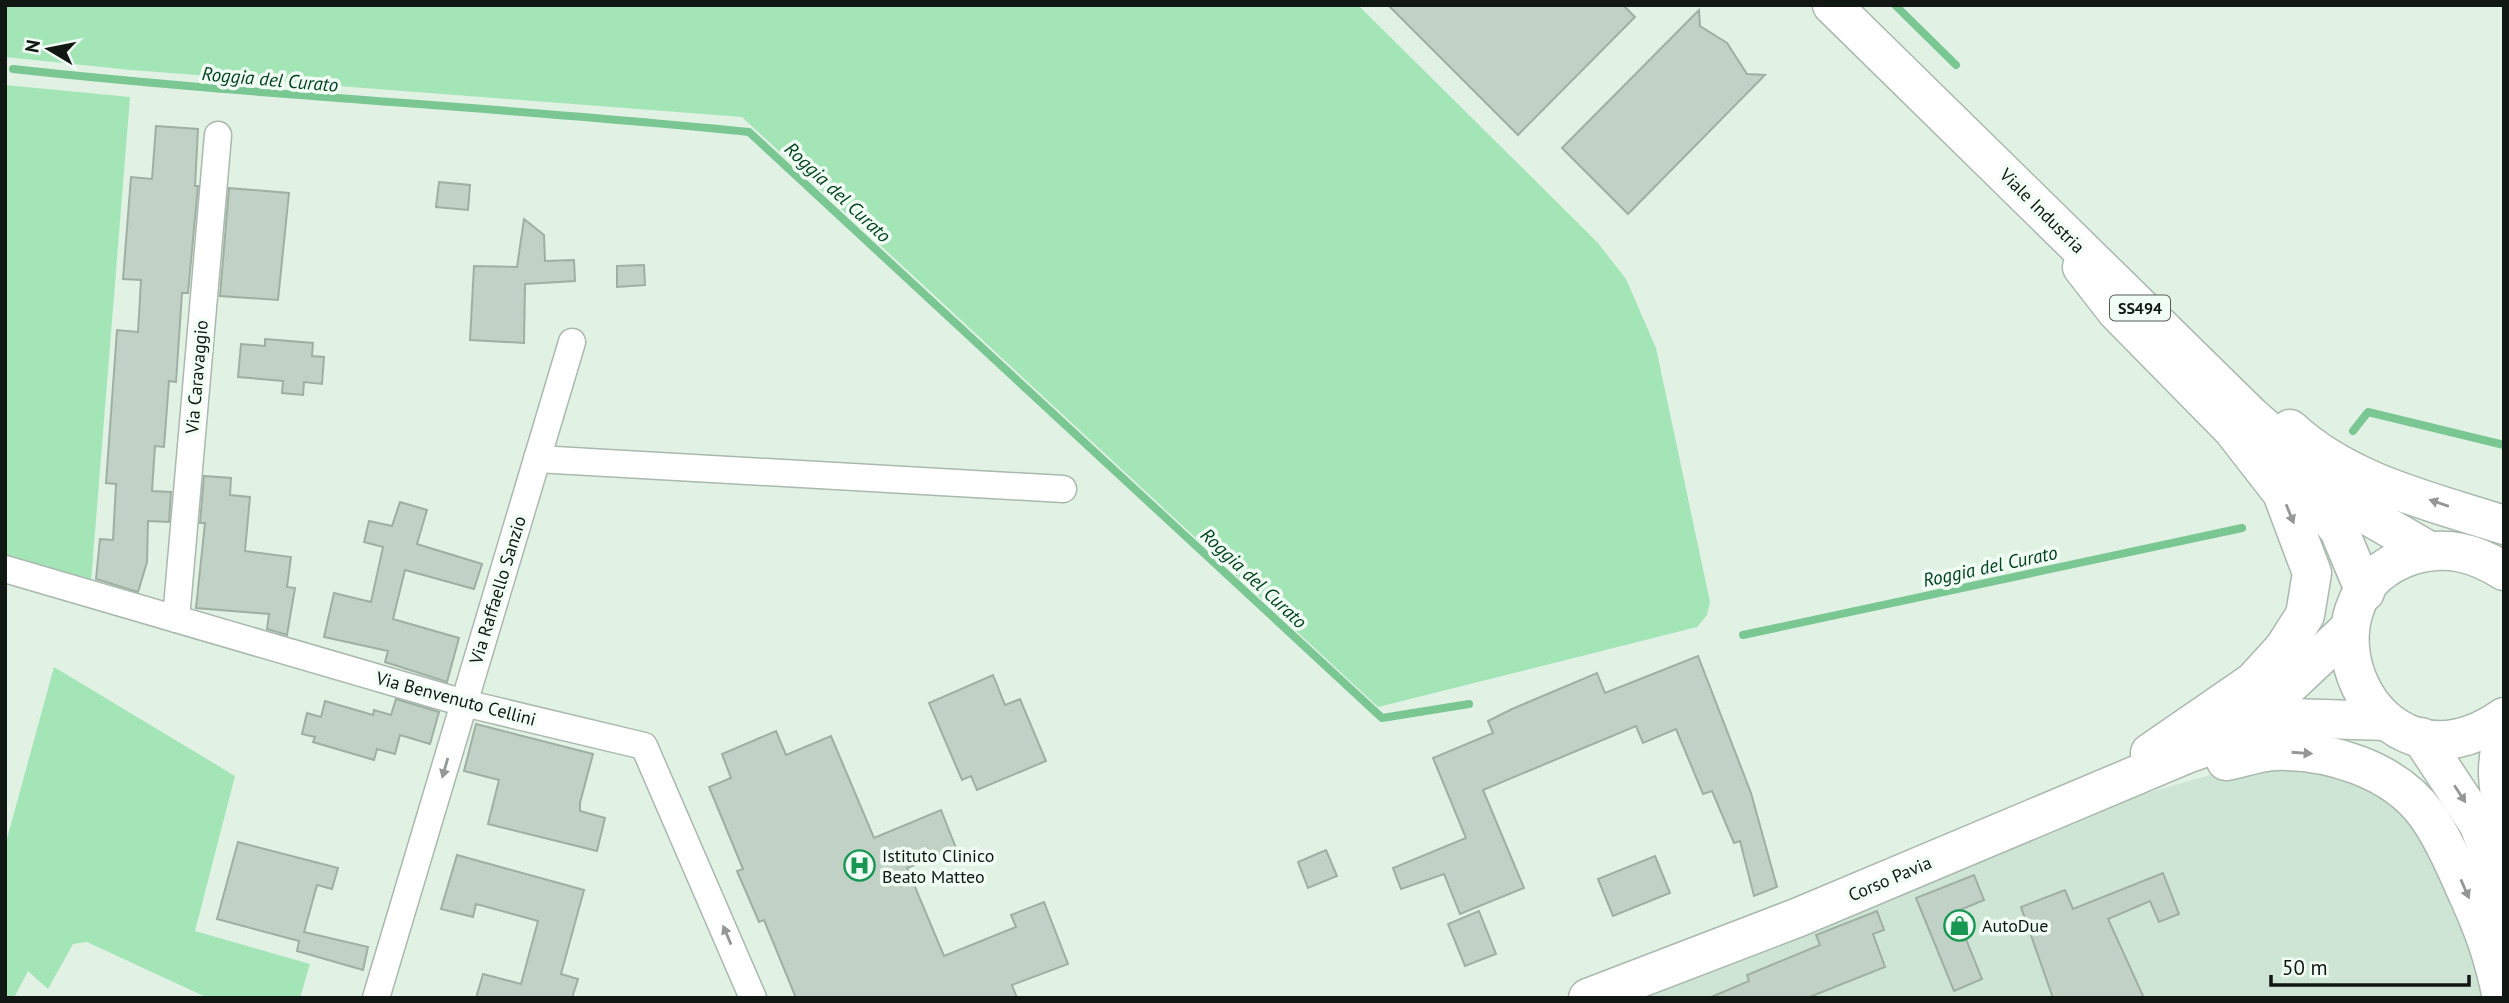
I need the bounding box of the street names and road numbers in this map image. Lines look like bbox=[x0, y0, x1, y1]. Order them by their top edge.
street label: Viale Industria bbox=[1994, 162, 2090, 258]
road number: SS494 bbox=[2110, 296, 2170, 320]
street label: Via Caravaggio bbox=[180, 319, 213, 436]
street label: Via Raffaello Sanzio bbox=[464, 513, 531, 668]
street label: Via Benvenuto Cellini bbox=[373, 666, 539, 731]
street label: Corso Pavia bbox=[1845, 851, 1935, 906]

